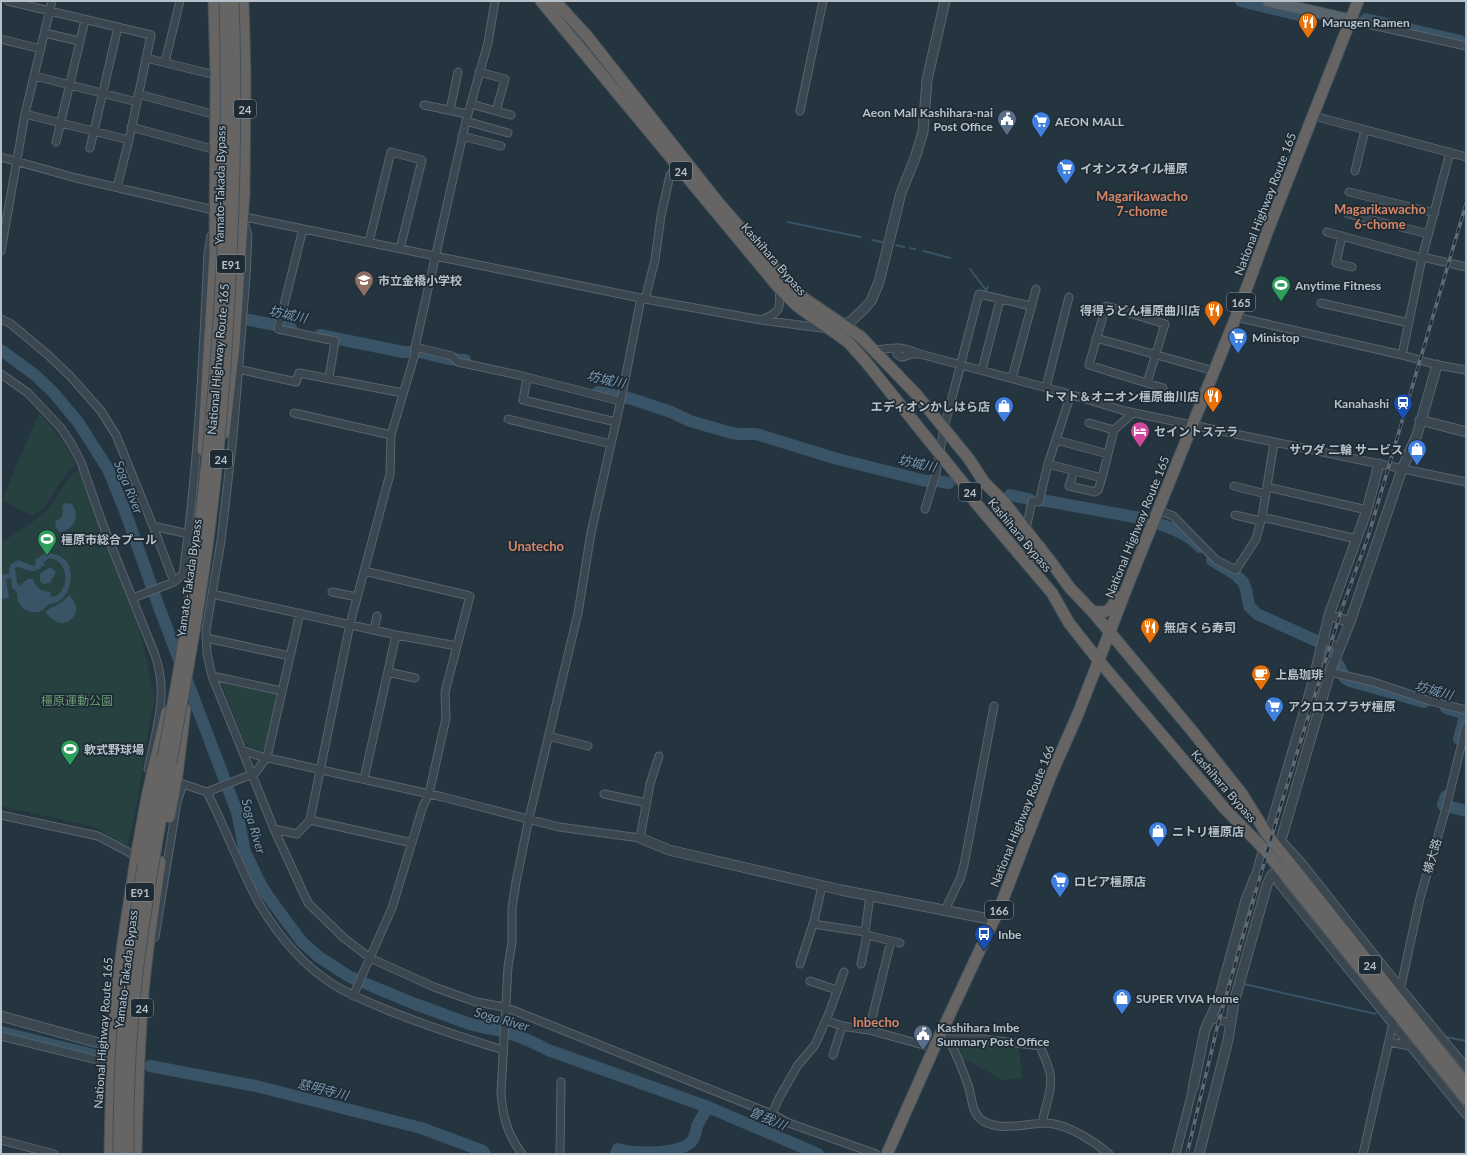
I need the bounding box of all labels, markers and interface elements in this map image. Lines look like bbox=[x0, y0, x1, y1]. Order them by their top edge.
restaurant icon: Marugen Ramen bbox=[1297, 11, 1319, 39]
place label: Marugen Ramen bbox=[1322, 15, 1410, 30]
road number: 24 bbox=[234, 100, 256, 118]
place label: Aeon Mall Kashihara-nai Post Office bbox=[862, 105, 994, 134]
public building icon: Aeon Mall Kashihara-nai Post Office bbox=[996, 108, 1018, 136]
supermarket icon: AEON MALL bbox=[1030, 110, 1052, 138]
place label: AEON MALL bbox=[1054, 114, 1125, 129]
street label: Yamato-Takada Bypass bbox=[211, 125, 229, 245]
street label: National Highway Route 165 bbox=[1231, 130, 1299, 278]
supermarket icon: イオンスタイル橿原 bbox=[1055, 157, 1077, 185]
place label: イオンスタイル橿原 bbox=[1080, 161, 1188, 176]
road number: 24 bbox=[670, 162, 692, 180]
district label: Magarikawacho 7-chome bbox=[1096, 188, 1188, 219]
district label: Magarikawacho 6-chome bbox=[1334, 201, 1426, 232]
street label: Kashihara Bypass bbox=[738, 220, 810, 298]
road number: E91 bbox=[217, 255, 245, 273]
school or university icon: 市立金橋小学校 bbox=[353, 269, 375, 297]
place label: 市立金橋小学校 bbox=[378, 273, 462, 288]
sports icon: Anytime Fitness bbox=[1270, 274, 1292, 302]
place label: Anytime Fitness bbox=[1294, 278, 1381, 293]
street label: National Highway Route 165 bbox=[204, 283, 232, 435]
road number: 165 bbox=[1227, 293, 1255, 311]
restaurant icon: 得得うどん橿原曲川店 bbox=[1203, 299, 1225, 327]
water label: 坊城川 bbox=[267, 302, 311, 326]
place label: 得得うどん橿原曲川店 bbox=[1080, 303, 1200, 318]
supermarket icon: Ministop bbox=[1227, 326, 1249, 354]
place label: Ministop bbox=[1252, 330, 1300, 345]
water label: 坊城川 bbox=[585, 367, 629, 392]
restaurant icon: トマト＆オニオン橿原曲川店 bbox=[1202, 385, 1224, 413]
place label: トマト＆オニオン橿原曲川店 bbox=[1043, 389, 1199, 404]
station icon: Kanahashi bbox=[1392, 392, 1414, 420]
shop icon: エディオンかしはら店 bbox=[993, 395, 1015, 423]
place label: Kanahashi bbox=[1334, 396, 1389, 411]
place label: エディオンかしはら店 bbox=[871, 399, 990, 414]
hotel icon: セイントステラ bbox=[1129, 420, 1151, 448]
place label: セイントステラ bbox=[1154, 424, 1238, 439]
shop icon: サワダ 二輪 サービス bbox=[1406, 438, 1428, 466]
place label: サワダ 二輪 サービス bbox=[1289, 442, 1403, 457]
road number: 24 bbox=[210, 450, 232, 468]
water label: 坊城川 bbox=[896, 451, 940, 475]
street label: National Highway Route 165 bbox=[1102, 454, 1172, 600]
water label: Soga River bbox=[111, 458, 147, 517]
road number: 24 bbox=[959, 483, 981, 501]
street label: Kashihara Bypass bbox=[985, 495, 1055, 575]
street label: Yamato-Takada Bypass bbox=[173, 518, 205, 638]
sports icon: 橿原市総合プール bbox=[36, 528, 58, 556]
place label: 橿原市総合プール bbox=[61, 532, 157, 547]
district label: Unatecho bbox=[508, 538, 565, 554]
restaurant icon: 無店くら寿司 bbox=[1139, 616, 1161, 644]
place label: 無店くら寿司 bbox=[1164, 620, 1236, 635]
cafe icon: 上島珈琲 bbox=[1250, 663, 1272, 691]
place label: 上島珈琲 bbox=[1275, 667, 1323, 682]
water label: 坊城川 bbox=[1413, 677, 1457, 704]
park label: 橿原運動公園 bbox=[41, 693, 113, 708]
supermarket icon: アクロスプラザ橿原 bbox=[1263, 695, 1285, 723]
place label: アクロスプラザ橿原 bbox=[1288, 699, 1395, 714]
sports icon: 軟式野球場 bbox=[59, 738, 81, 766]
place label: 軟式野球場 bbox=[84, 742, 144, 757]
street label: National Highway Route 166 bbox=[987, 743, 1057, 889]
street label: Kashihara Bypass bbox=[1188, 747, 1260, 825]
water label: Soga River bbox=[239, 797, 270, 856]
shop icon: ニトリ橿原店 bbox=[1147, 820, 1169, 848]
place label: ニトリ橿原店 bbox=[1172, 824, 1244, 839]
street label: 横大路 bbox=[1420, 837, 1444, 875]
supermarket icon: ロピア橿原店 bbox=[1049, 870, 1071, 898]
place label: ロピア橿原店 bbox=[1074, 874, 1146, 889]
road number: E91 bbox=[126, 883, 154, 901]
road number: 166 bbox=[985, 901, 1013, 919]
street label: Yamato-Takada Bypass bbox=[111, 909, 141, 1029]
bus stop icon: Inbe bbox=[973, 923, 995, 951]
place label: Inbe bbox=[998, 927, 1022, 942]
road number: 24 bbox=[1359, 956, 1381, 974]
street label: National Highway Route 165 bbox=[90, 957, 116, 1109]
shop icon: SUPER VIVA Home bbox=[1111, 987, 1133, 1015]
place label: SUPER VIVA Home bbox=[1136, 991, 1239, 1006]
road number: 24 bbox=[131, 999, 153, 1017]
water label: Soga River bbox=[473, 1004, 532, 1035]
district label: Inbecho bbox=[853, 1014, 900, 1030]
place label: Kashihara Imbe Summary Post Office bbox=[937, 1020, 1050, 1049]
public building icon: Kashihara Imbe Summary Post Office bbox=[912, 1023, 934, 1051]
water label: 慈明寺川 bbox=[296, 1075, 352, 1104]
water label: 曽我川 bbox=[747, 1103, 791, 1134]

